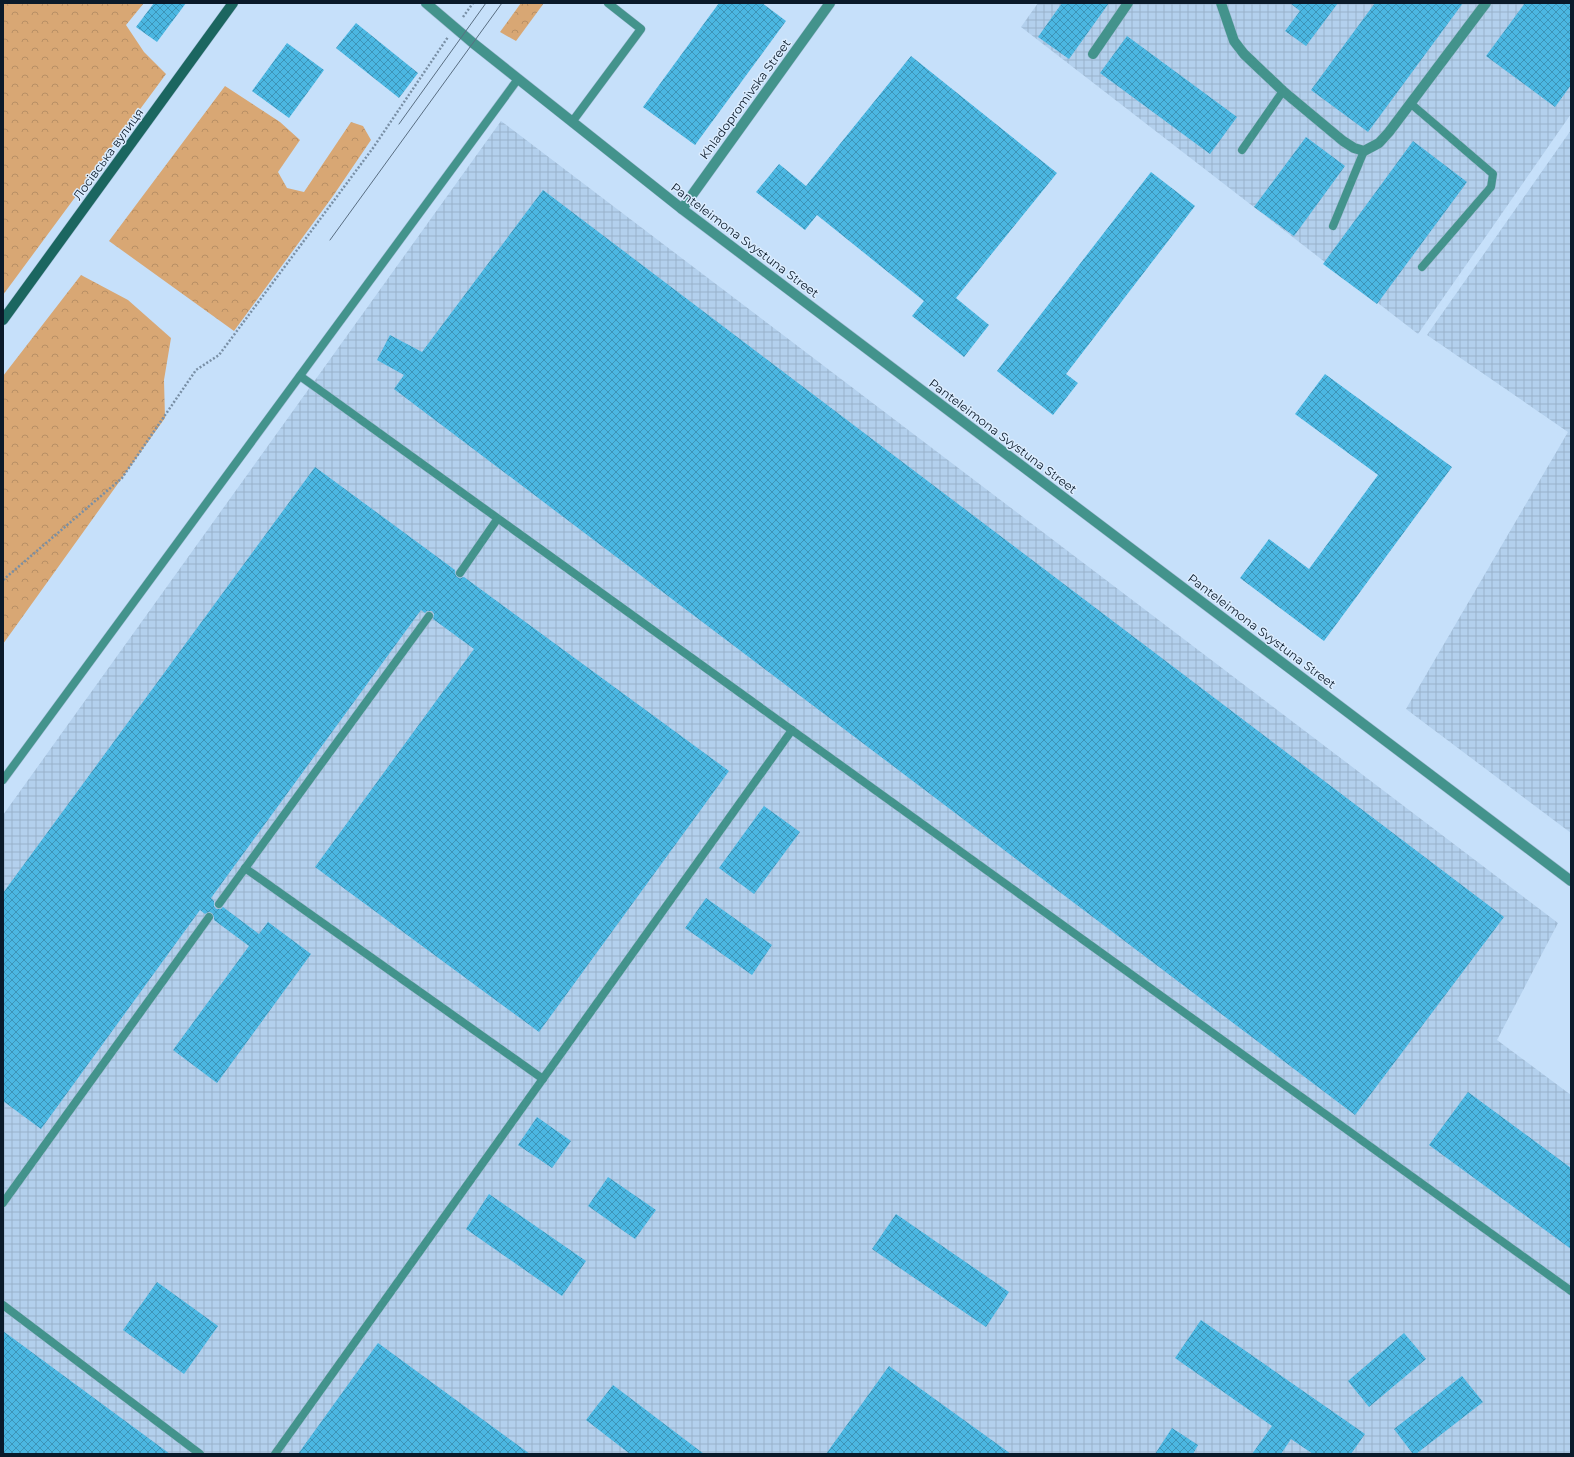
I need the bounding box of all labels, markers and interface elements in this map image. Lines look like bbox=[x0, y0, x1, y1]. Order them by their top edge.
street label: Khladopromivska Street bbox=[696, 36, 794, 162]
street label: Лосівська вулиця bbox=[70, 105, 146, 203]
street label: Panteleimona Svystuna Street bbox=[668, 179, 822, 301]
street label: Panteleimona Svystuna Street bbox=[926, 375, 1080, 497]
street label: Panteleimona Svystuna Street bbox=[1185, 570, 1339, 692]

